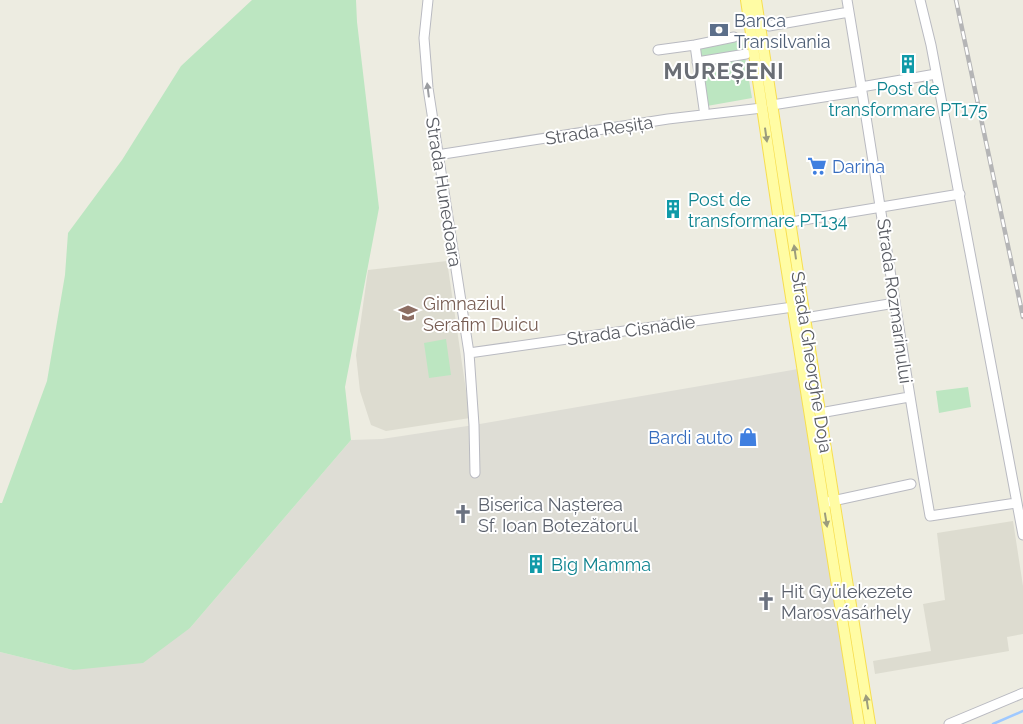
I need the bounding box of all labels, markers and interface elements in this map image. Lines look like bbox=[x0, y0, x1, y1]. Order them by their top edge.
place label: Banca Transilvania bbox=[734, 10, 831, 52]
bank icon: Banca Transilvania bbox=[708, 19, 730, 41]
building icon: Post de transformare PT175 bbox=[897, 53, 919, 75]
district label: MUREȘENI bbox=[663, 58, 785, 84]
place label: Post de transformare PT175 bbox=[828, 78, 988, 120]
one-way arrow bbox=[424, 81, 432, 97]
street label: Strada Reșița bbox=[544, 111, 654, 149]
street label: Strada Hunedoara bbox=[422, 116, 466, 268]
one-way arrow bbox=[762, 127, 770, 143]
supermarket icon: Darina bbox=[806, 155, 828, 177]
place label: Darina bbox=[832, 156, 885, 177]
place label: Post de transformare PT134 bbox=[688, 189, 848, 231]
building icon: Post de transformare PT134 bbox=[662, 198, 684, 220]
street label: Strada Rozmarinului bbox=[873, 217, 917, 385]
one-way arrow bbox=[791, 243, 799, 259]
street label: Strada Gheorghe Doja bbox=[787, 270, 837, 454]
place label: Gimnaziul Serafim Duicu bbox=[423, 293, 539, 335]
school or university icon: Gimnaziul Serafim Duicu bbox=[397, 302, 419, 324]
street label: Strada Cisnădie bbox=[565, 311, 697, 349]
shop icon: Bardi auto bbox=[737, 426, 759, 448]
place label: Bardi auto bbox=[648, 427, 733, 448]
place label: Biserica Nașterea Sf. Ioan Botezătorul bbox=[478, 494, 638, 536]
church icon: Biserica Nașterea Sf. Ioan Botezătorul bbox=[452, 503, 474, 525]
one-way arrow bbox=[822, 513, 830, 529]
building icon: Big Mamma bbox=[525, 553, 547, 575]
place label: Big Mamma bbox=[551, 554, 651, 575]
place label: Hit Gyülekezete Marosvásárhely bbox=[781, 581, 913, 623]
church icon: Hit Gyülekezete Marosvásárhely bbox=[755, 590, 777, 612]
one-way arrow bbox=[863, 694, 871, 710]

